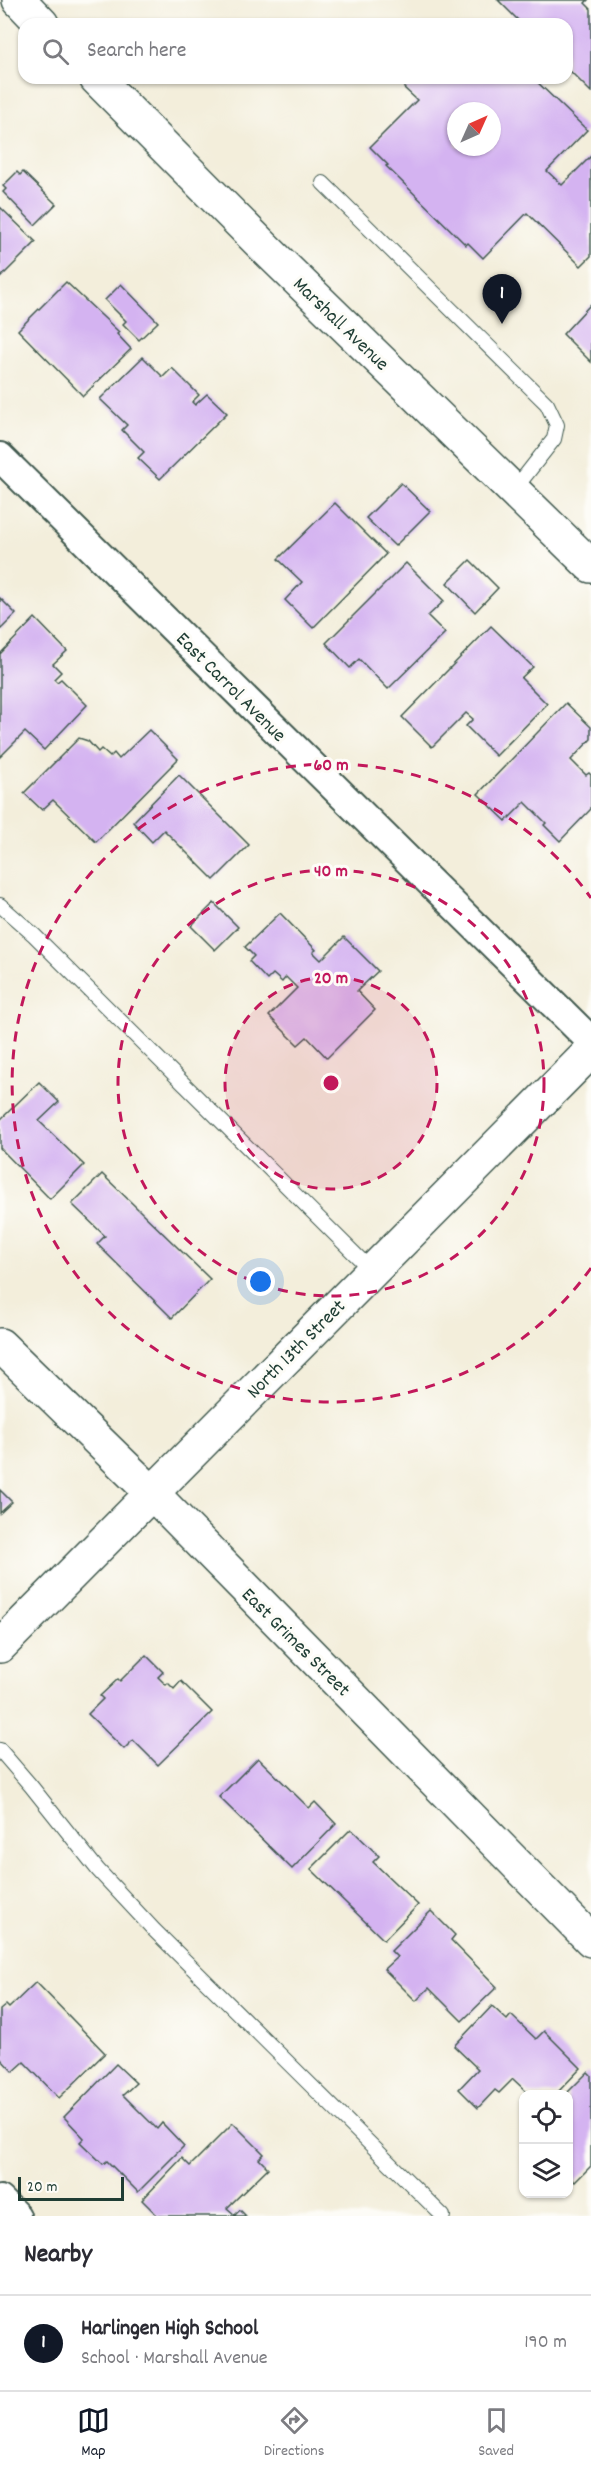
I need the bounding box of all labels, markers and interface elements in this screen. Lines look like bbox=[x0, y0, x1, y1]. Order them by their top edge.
search box bbox=[18, 18, 573, 84]
icon: search bbox=[39, 35, 72, 68]
text: Search here bbox=[87, 36, 186, 67]
north arrow bbox=[447, 102, 501, 156]
street label: Marshall Avenue bbox=[285, 272, 394, 379]
pin: 1 bbox=[482, 274, 522, 324]
street label: East Carrol Avenue bbox=[168, 627, 292, 750]
text: 60 m bbox=[313, 754, 349, 779]
text: 40 m bbox=[314, 860, 348, 885]
text: 20 m bbox=[314, 967, 348, 992]
centre of rings bbox=[321, 1073, 341, 1093]
your location bbox=[246, 1267, 275, 1296]
street label: North 13th Street bbox=[241, 1294, 353, 1406]
street label: East Grimes Street bbox=[234, 1582, 356, 1704]
map controls bbox=[519, 2090, 573, 2198]
button: locate bbox=[519, 2090, 573, 2144]
button: layers bbox=[519, 2144, 573, 2198]
scale bar bbox=[18, 2174, 124, 2202]
text: 20 m bbox=[27, 2176, 57, 2199]
text: Nearby bbox=[24, 2237, 92, 2274]
text: Harlingen High School bbox=[81, 2314, 258, 2345]
text: 1 bbox=[41, 2329, 46, 2357]
text: 190 m bbox=[524, 2329, 567, 2357]
text: School · Marshall Avenue bbox=[81, 2345, 268, 2373]
tab: Map bbox=[77, 2404, 110, 2463]
tab: Directions bbox=[264, 2404, 324, 2463]
tab: Saved bbox=[478, 2404, 514, 2463]

